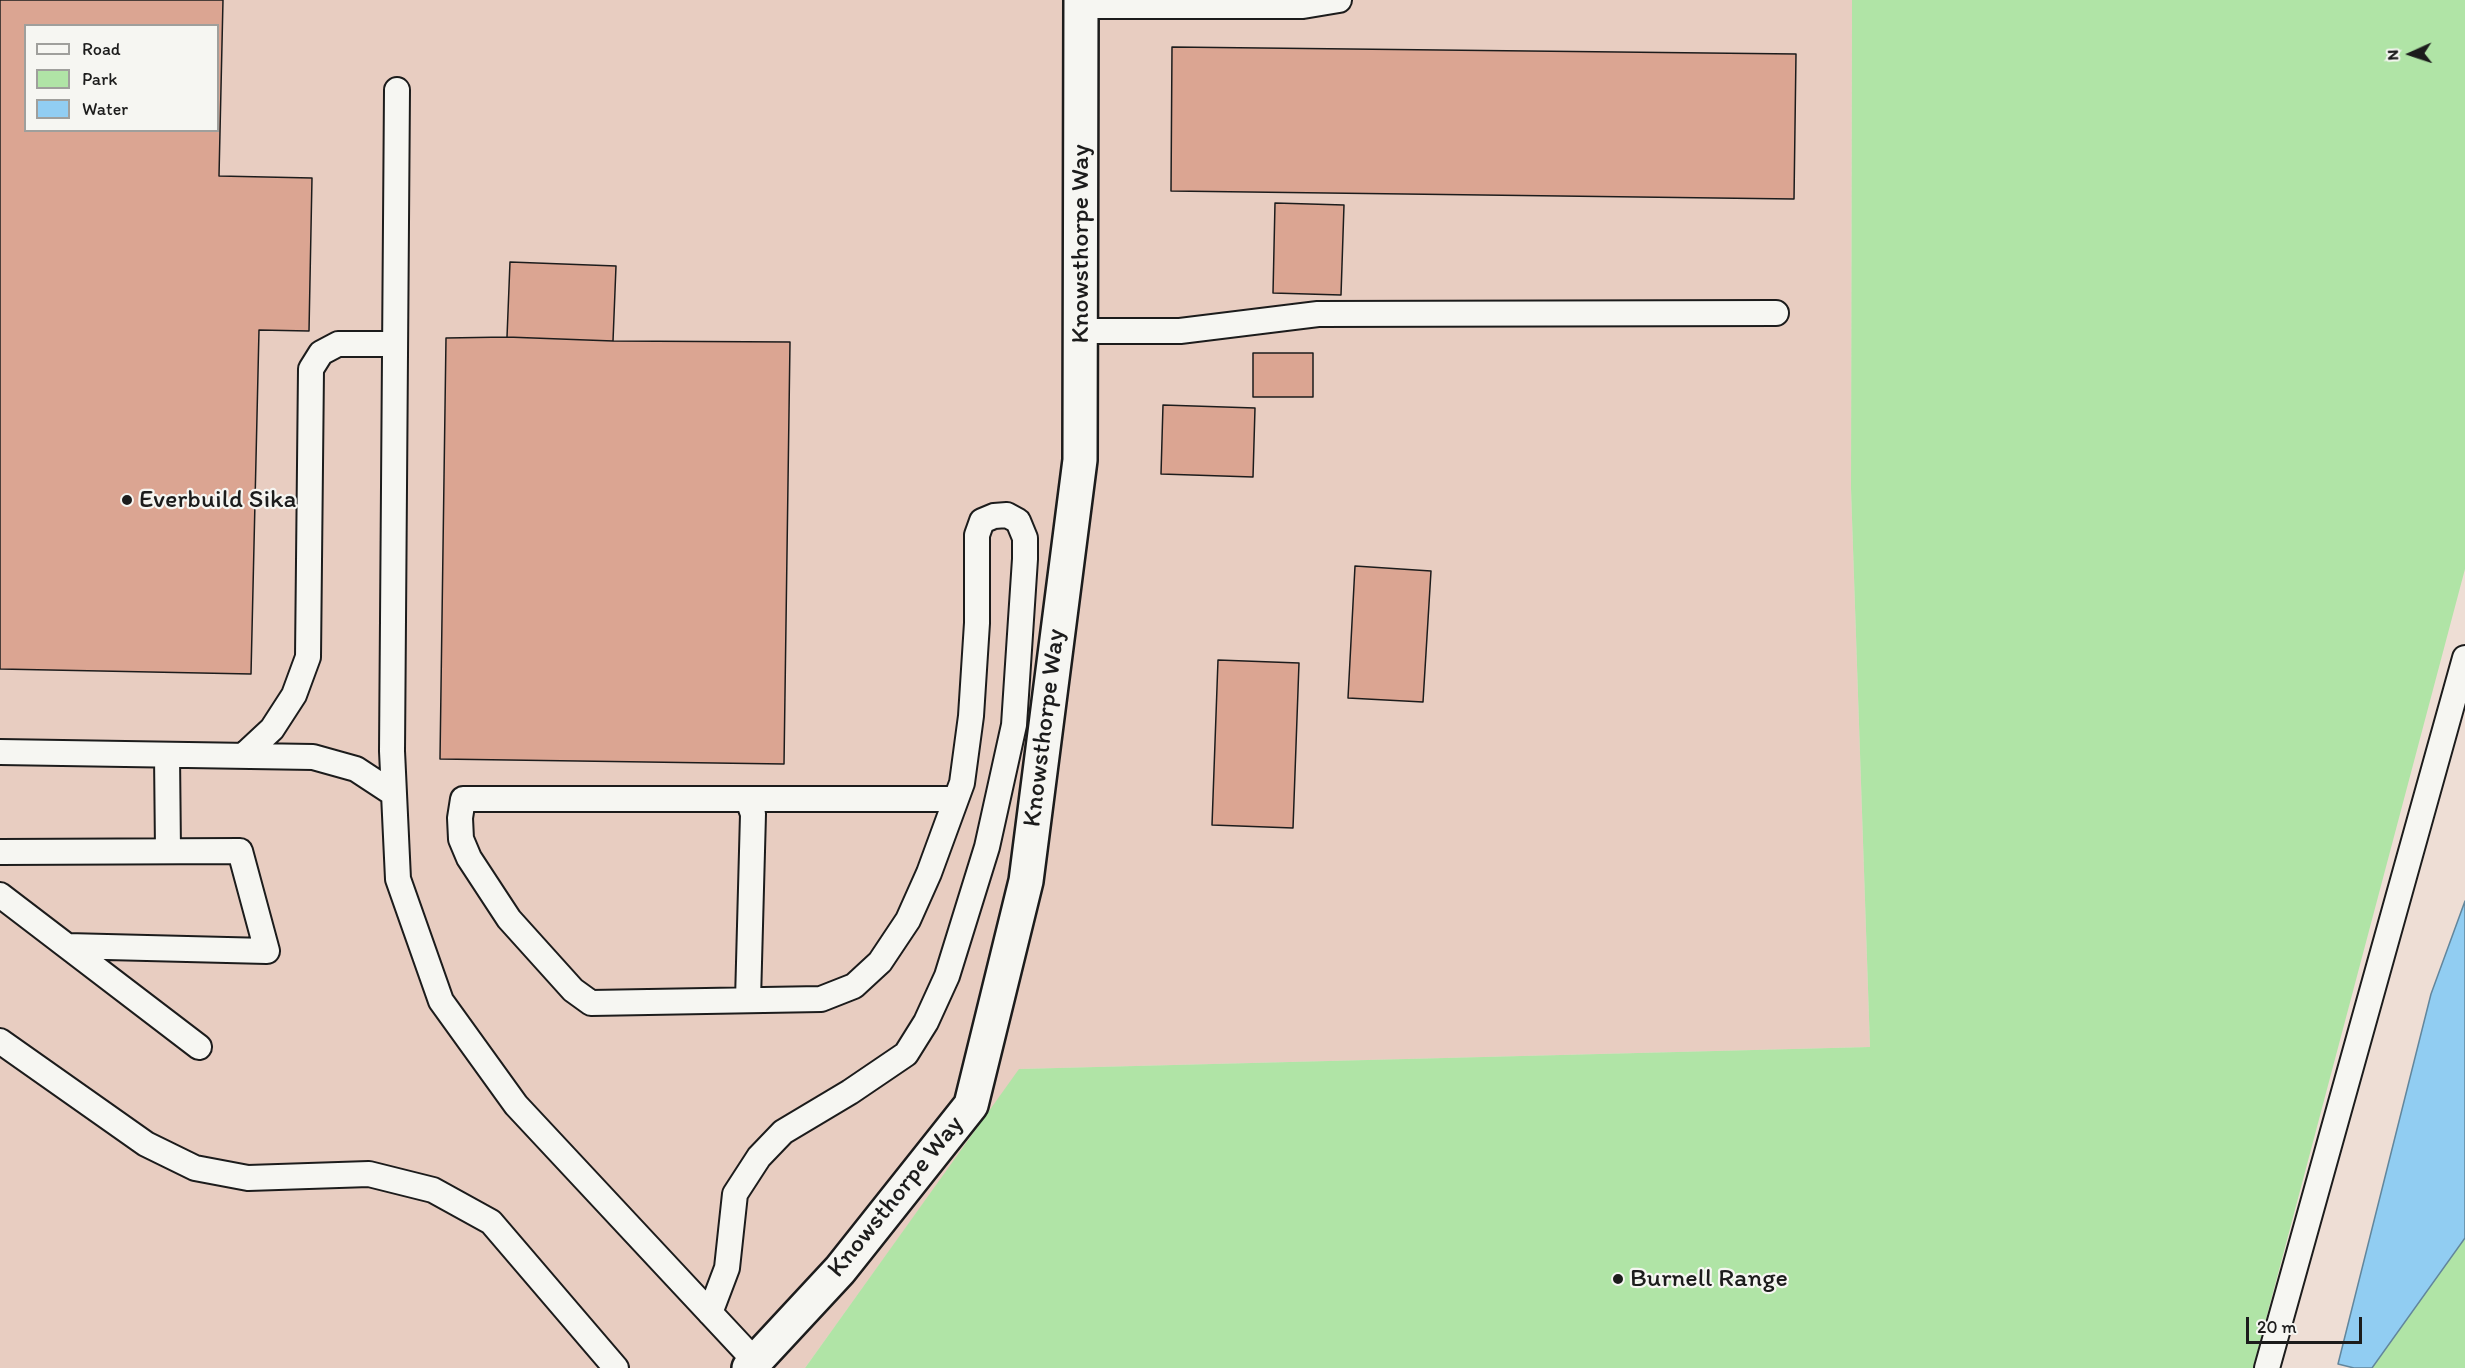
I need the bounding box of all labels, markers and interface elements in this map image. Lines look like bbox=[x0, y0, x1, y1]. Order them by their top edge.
legend bbox=[24, 24, 219, 132]
north arrow bbox=[2381, 24, 2441, 84]
text: Road bbox=[82, 38, 121, 60]
text: N bbox=[2383, 49, 2402, 61]
text: Park bbox=[82, 68, 117, 90]
text: Water bbox=[82, 98, 128, 120]
street label: Knowsthorpe Way bbox=[1065, 144, 1097, 344]
place label: Everbuild Sika bbox=[139, 484, 296, 516]
marker: Everbuild Sika bbox=[120, 493, 134, 507]
street label: Knowsthorpe Way bbox=[1017, 627, 1073, 829]
street label: Knowsthorpe Way bbox=[821, 1110, 971, 1284]
place label: Burnell Range bbox=[1630, 1263, 1788, 1295]
marker: Burnell Range bbox=[1611, 1272, 1625, 1286]
scale bar bbox=[2249, 1305, 2364, 1343]
text: 20 m bbox=[2257, 1316, 2297, 1338]

